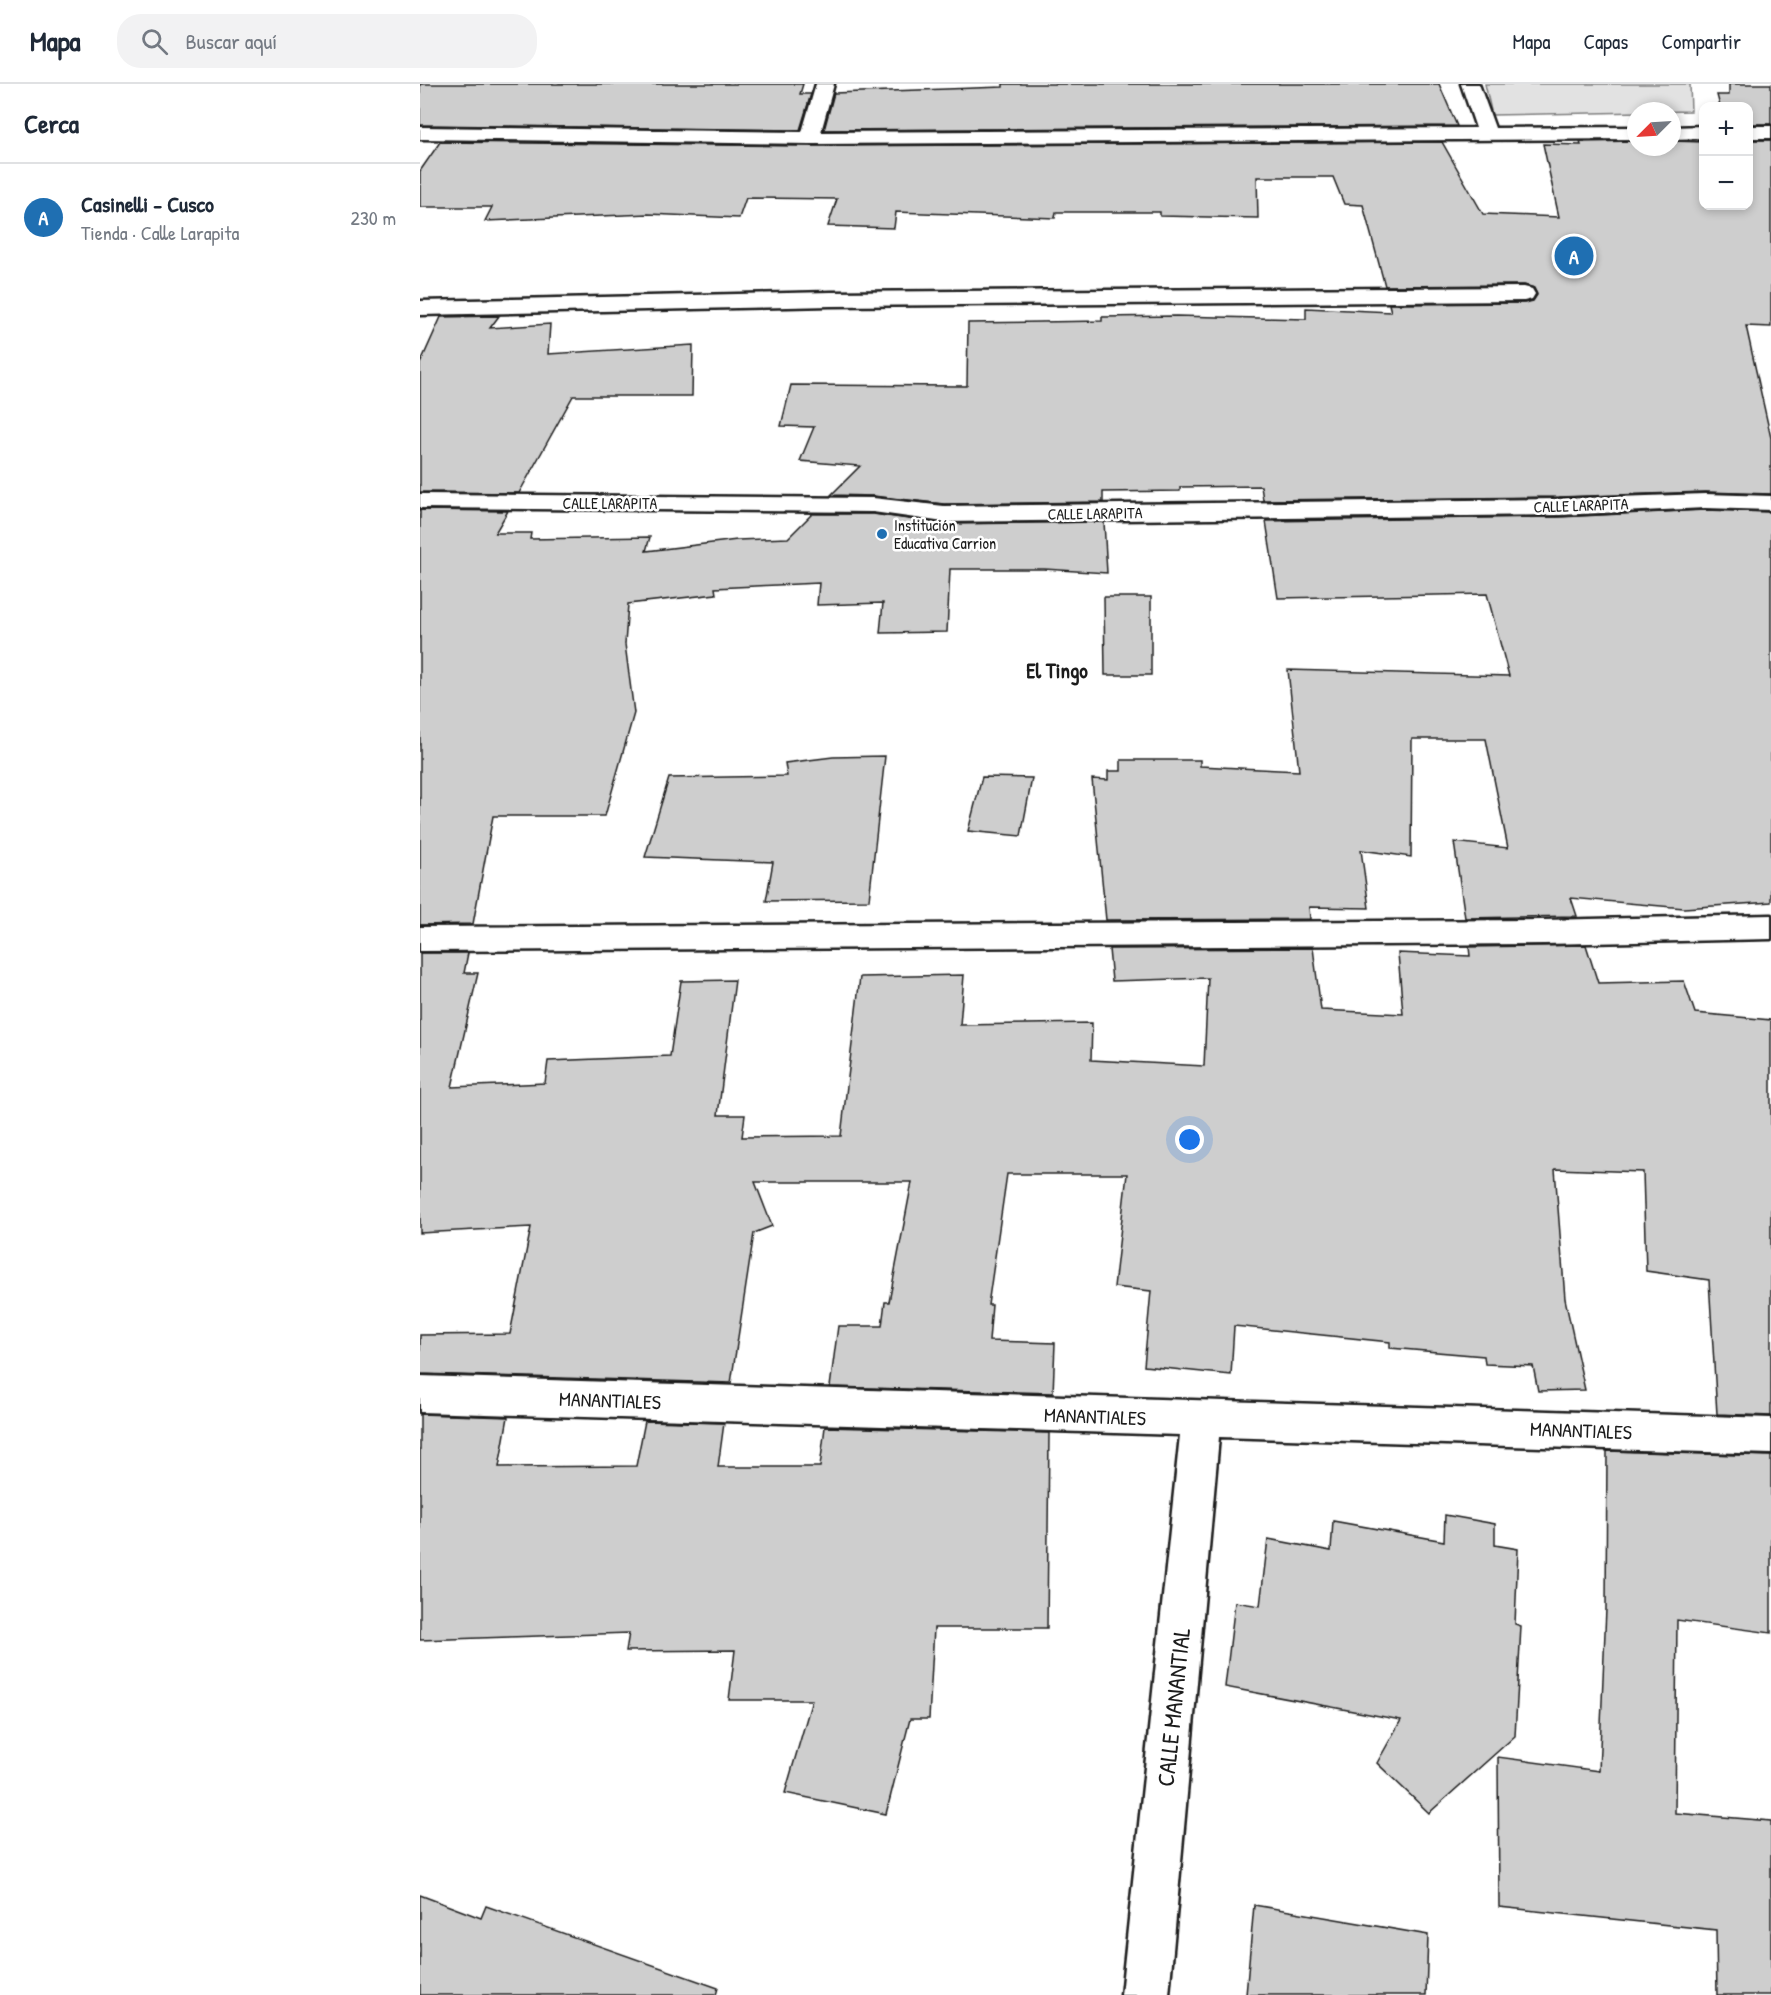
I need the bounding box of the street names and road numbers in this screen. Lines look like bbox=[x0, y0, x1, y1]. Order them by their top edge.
street label: CALLE LARAPITA bbox=[563, 492, 658, 514]
street label: CALLE LARAPITA bbox=[1533, 492, 1629, 518]
street label: CALLE LARAPITA bbox=[1047, 501, 1143, 525]
street label: MANANTIALES bbox=[559, 1385, 661, 1415]
street label: MANANTIALES bbox=[1044, 1401, 1146, 1431]
street label: MANANTIALES bbox=[1530, 1415, 1632, 1445]
street label: CALLE MANANTIAL bbox=[1149, 1626, 1197, 1788]

